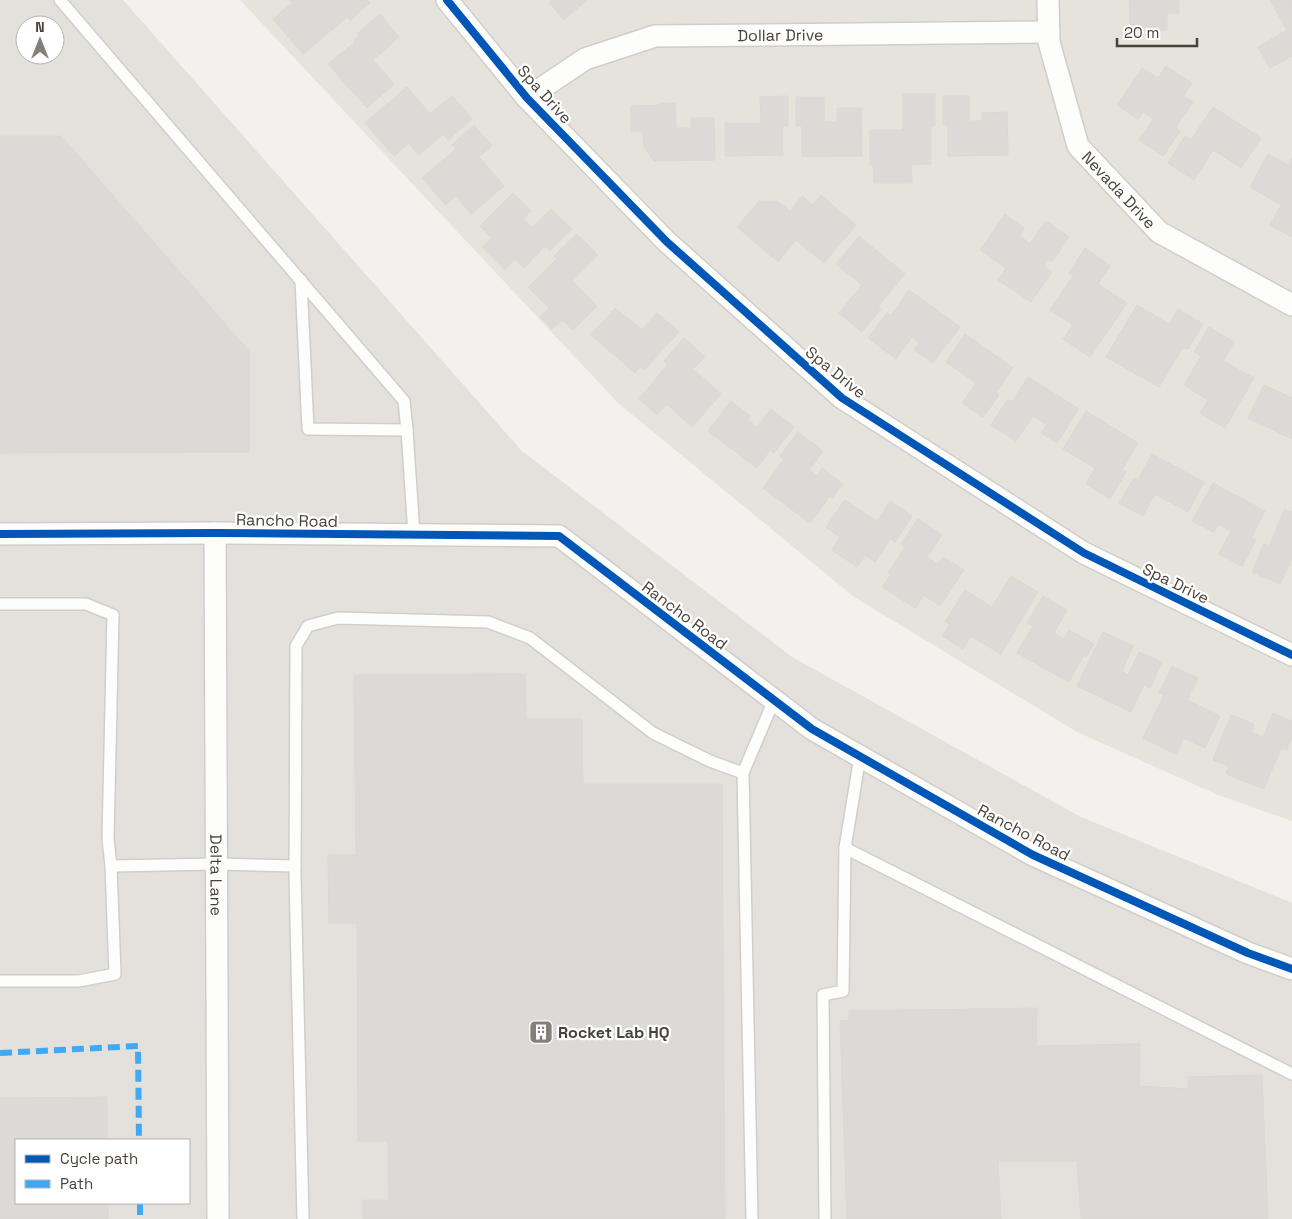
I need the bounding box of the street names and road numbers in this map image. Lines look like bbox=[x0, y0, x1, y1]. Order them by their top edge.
street label: Dollar Drive bbox=[737, 24, 824, 46]
street label: Spa Drive bbox=[513, 61, 576, 128]
street label: Nevada Drive bbox=[1077, 147, 1160, 233]
street label: Spa Drive bbox=[801, 342, 870, 403]
street label: Rancho Road bbox=[236, 509, 338, 532]
street label: Spa Drive bbox=[1139, 558, 1213, 609]
street label: Rancho Road bbox=[638, 576, 732, 654]
street label: Rancho Road bbox=[974, 799, 1074, 866]
street label: Delta Lane bbox=[205, 834, 227, 916]

